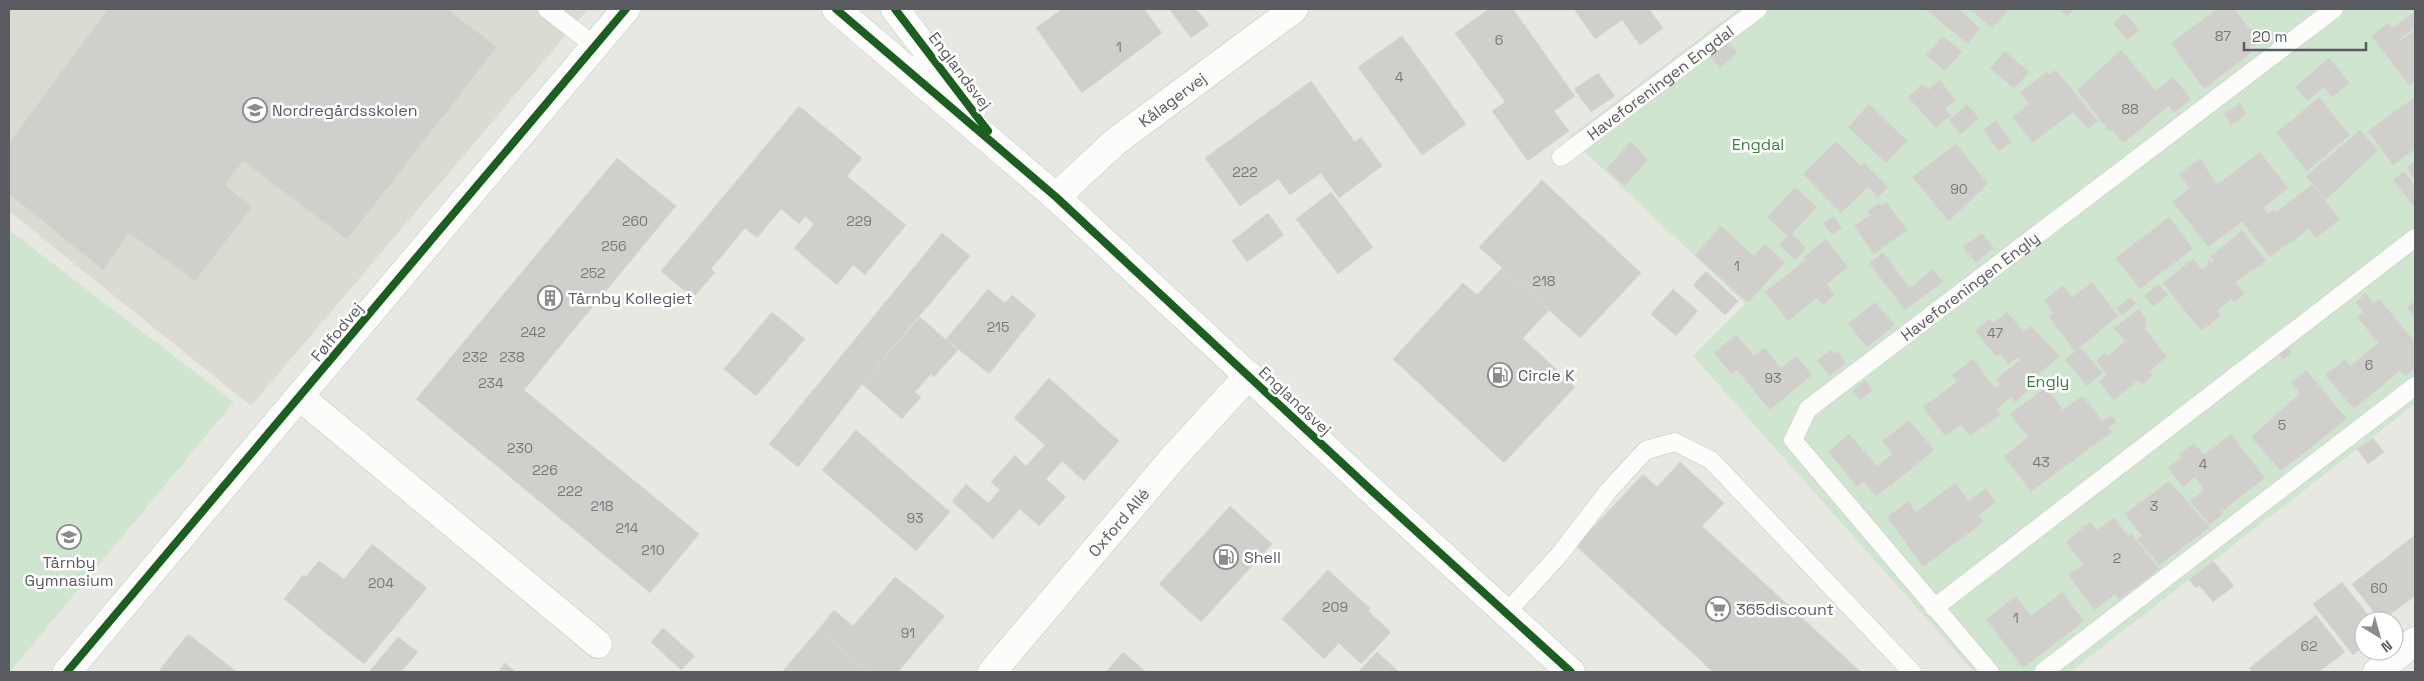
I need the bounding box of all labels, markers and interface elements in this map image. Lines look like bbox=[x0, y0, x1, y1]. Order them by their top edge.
scale bar bbox=[2244, 20, 2366, 52]
street label: Haveforeningen Engdal bbox=[1583, 21, 1738, 144]
house number: 87 bbox=[2215, 27, 2231, 45]
text: 20 m bbox=[2252, 27, 2287, 46]
street label: Englandsvej bbox=[924, 28, 996, 114]
house number: 6 bbox=[1495, 31, 1503, 49]
house number: 1 bbox=[1116, 38, 1122, 56]
street label: Kålagervej bbox=[1134, 67, 1210, 132]
house number: 4 bbox=[1395, 68, 1404, 86]
school or university icon: Nordregårdsskolen bbox=[242, 97, 268, 123]
place label: Nordregårdsskolen bbox=[272, 100, 417, 121]
house number: 88 bbox=[2121, 100, 2139, 118]
park label: Engdal bbox=[1732, 134, 1784, 155]
house number: 222 bbox=[1232, 163, 1258, 181]
house number: 90 bbox=[1950, 180, 1968, 198]
house number: 260 bbox=[622, 212, 648, 230]
house number: 229 bbox=[846, 212, 872, 230]
street label: Haveforeningen Engly bbox=[1896, 227, 2043, 345]
house number: 256 bbox=[601, 237, 627, 255]
house number: 1 bbox=[1734, 257, 1740, 275]
house number: 252 bbox=[580, 264, 606, 282]
house number: 218 bbox=[1532, 272, 1556, 290]
building icon: Tårnby Kollegiet bbox=[537, 285, 563, 311]
place label: Tårnby Kollegiet bbox=[568, 288, 693, 309]
street label: Følfodvej bbox=[306, 298, 368, 366]
house number: 215 bbox=[987, 318, 1009, 336]
house number: 242 bbox=[520, 323, 546, 341]
house number: 47 bbox=[1987, 324, 2003, 342]
house number: 232 bbox=[462, 348, 488, 366]
house number: 238 bbox=[499, 348, 525, 366]
house number: 6 bbox=[2365, 356, 2373, 374]
street label: Englandsvej bbox=[1254, 362, 1336, 440]
fuel station icon: Circle K bbox=[1487, 362, 1513, 388]
place label: Circle K bbox=[1518, 365, 1575, 386]
house number: 93 bbox=[1764, 369, 1782, 387]
park label: Engly bbox=[2027, 371, 2069, 392]
house number: 234 bbox=[478, 374, 504, 392]
house number: 5 bbox=[2278, 416, 2286, 434]
house number: 230 bbox=[507, 439, 533, 457]
house number: 43 bbox=[2032, 453, 2050, 471]
house number: 4 bbox=[2199, 455, 2208, 473]
house number: 226 bbox=[532, 461, 558, 479]
house number: 222 bbox=[557, 482, 583, 500]
street label: Oxford Allé bbox=[1083, 483, 1154, 561]
house number: 218 bbox=[590, 497, 614, 515]
house number: 3 bbox=[2150, 497, 2158, 515]
house number: 93 bbox=[906, 509, 924, 527]
house number: 214 bbox=[615, 519, 639, 537]
school or university icon: Tårnby Gymnasium bbox=[56, 524, 82, 550]
house number: 210 bbox=[641, 541, 665, 559]
fuel station icon: Shell bbox=[1213, 544, 1239, 570]
place label: Shell bbox=[1244, 547, 1281, 568]
house number: 2 bbox=[2113, 549, 2121, 567]
place label: Tårnby Gymnasium bbox=[25, 552, 113, 591]
house number: 204 bbox=[368, 574, 394, 592]
house number: 60 bbox=[2370, 579, 2388, 597]
supermarket icon: 365discount bbox=[1705, 596, 1731, 622]
house number: 209 bbox=[1322, 598, 1348, 616]
place label: 365discount bbox=[1736, 599, 1834, 620]
house number: 1 bbox=[2013, 609, 2019, 627]
north arrow bbox=[2354, 611, 2404, 661]
house number: 91 bbox=[901, 624, 915, 642]
text: N bbox=[2378, 636, 2396, 656]
house number: 62 bbox=[2301, 637, 2317, 655]

